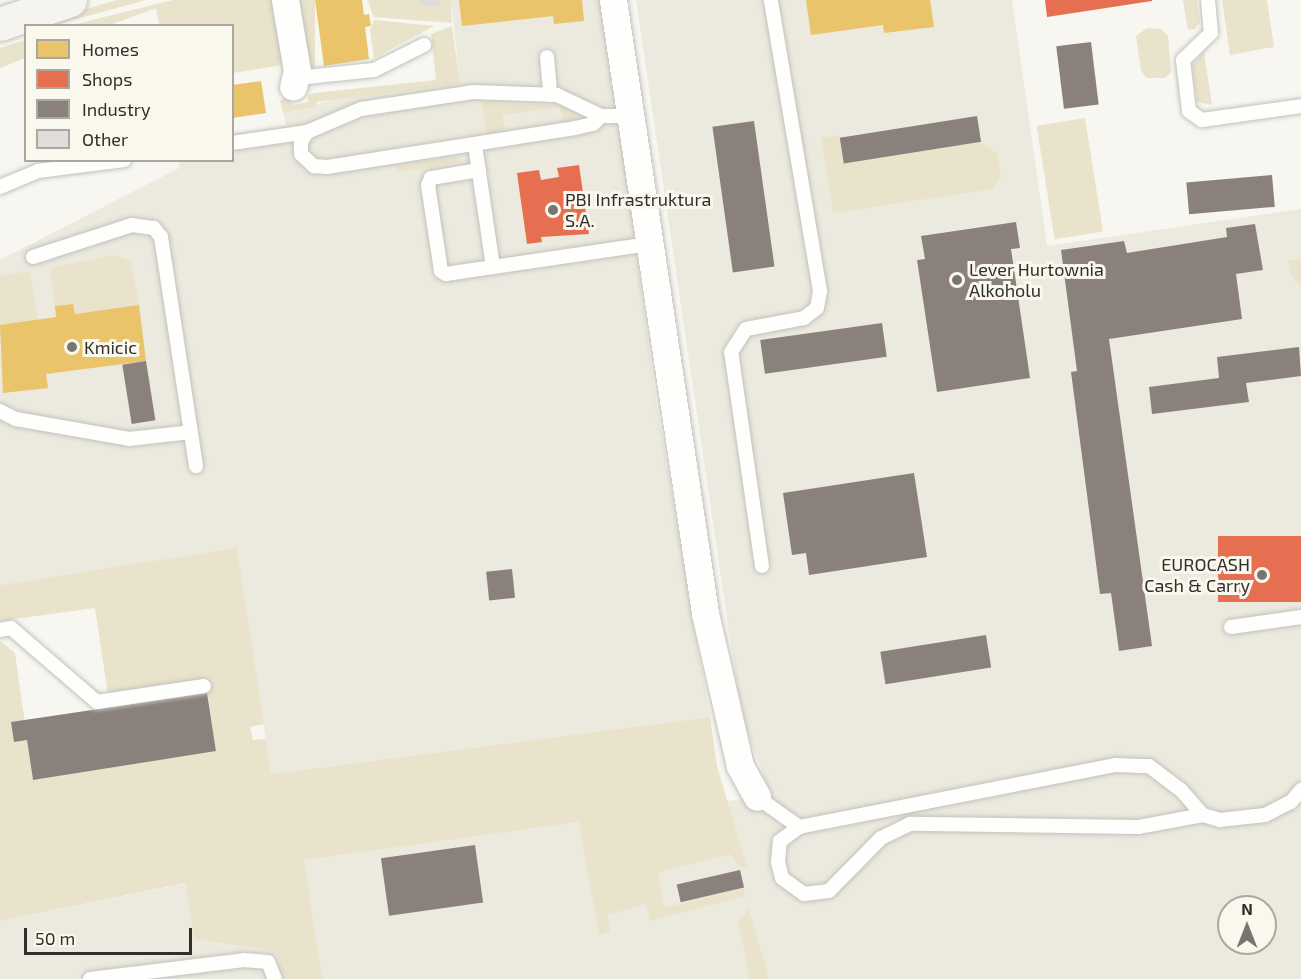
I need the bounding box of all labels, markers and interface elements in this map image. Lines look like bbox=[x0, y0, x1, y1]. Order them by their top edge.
legend bbox=[24, 24, 234, 162]
text: Homes bbox=[82, 38, 139, 60]
text: Shops bbox=[82, 68, 132, 90]
text: Industry bbox=[82, 98, 151, 120]
text: Other bbox=[82, 128, 128, 150]
place label: PBI Infrastruktura S.A. bbox=[565, 189, 711, 232]
marker: PBI Infrastruktura S.A. bbox=[546, 203, 560, 217]
place label: Lever Hurtownia Alkoholu bbox=[969, 259, 1104, 302]
marker: Lever Hurtownia Alkoholu bbox=[950, 273, 964, 287]
place label: Kmicic bbox=[84, 336, 137, 358]
marker: Kmicic bbox=[65, 340, 79, 354]
place label: EUROCASH Cash & Carry bbox=[1144, 554, 1250, 596]
marker: EUROCASH Cash & Carry bbox=[1255, 568, 1269, 582]
north arrow bbox=[1217, 895, 1277, 955]
text: N bbox=[1241, 899, 1253, 918]
scale bar bbox=[27, 916, 195, 954]
text: 50 m bbox=[35, 927, 75, 949]

